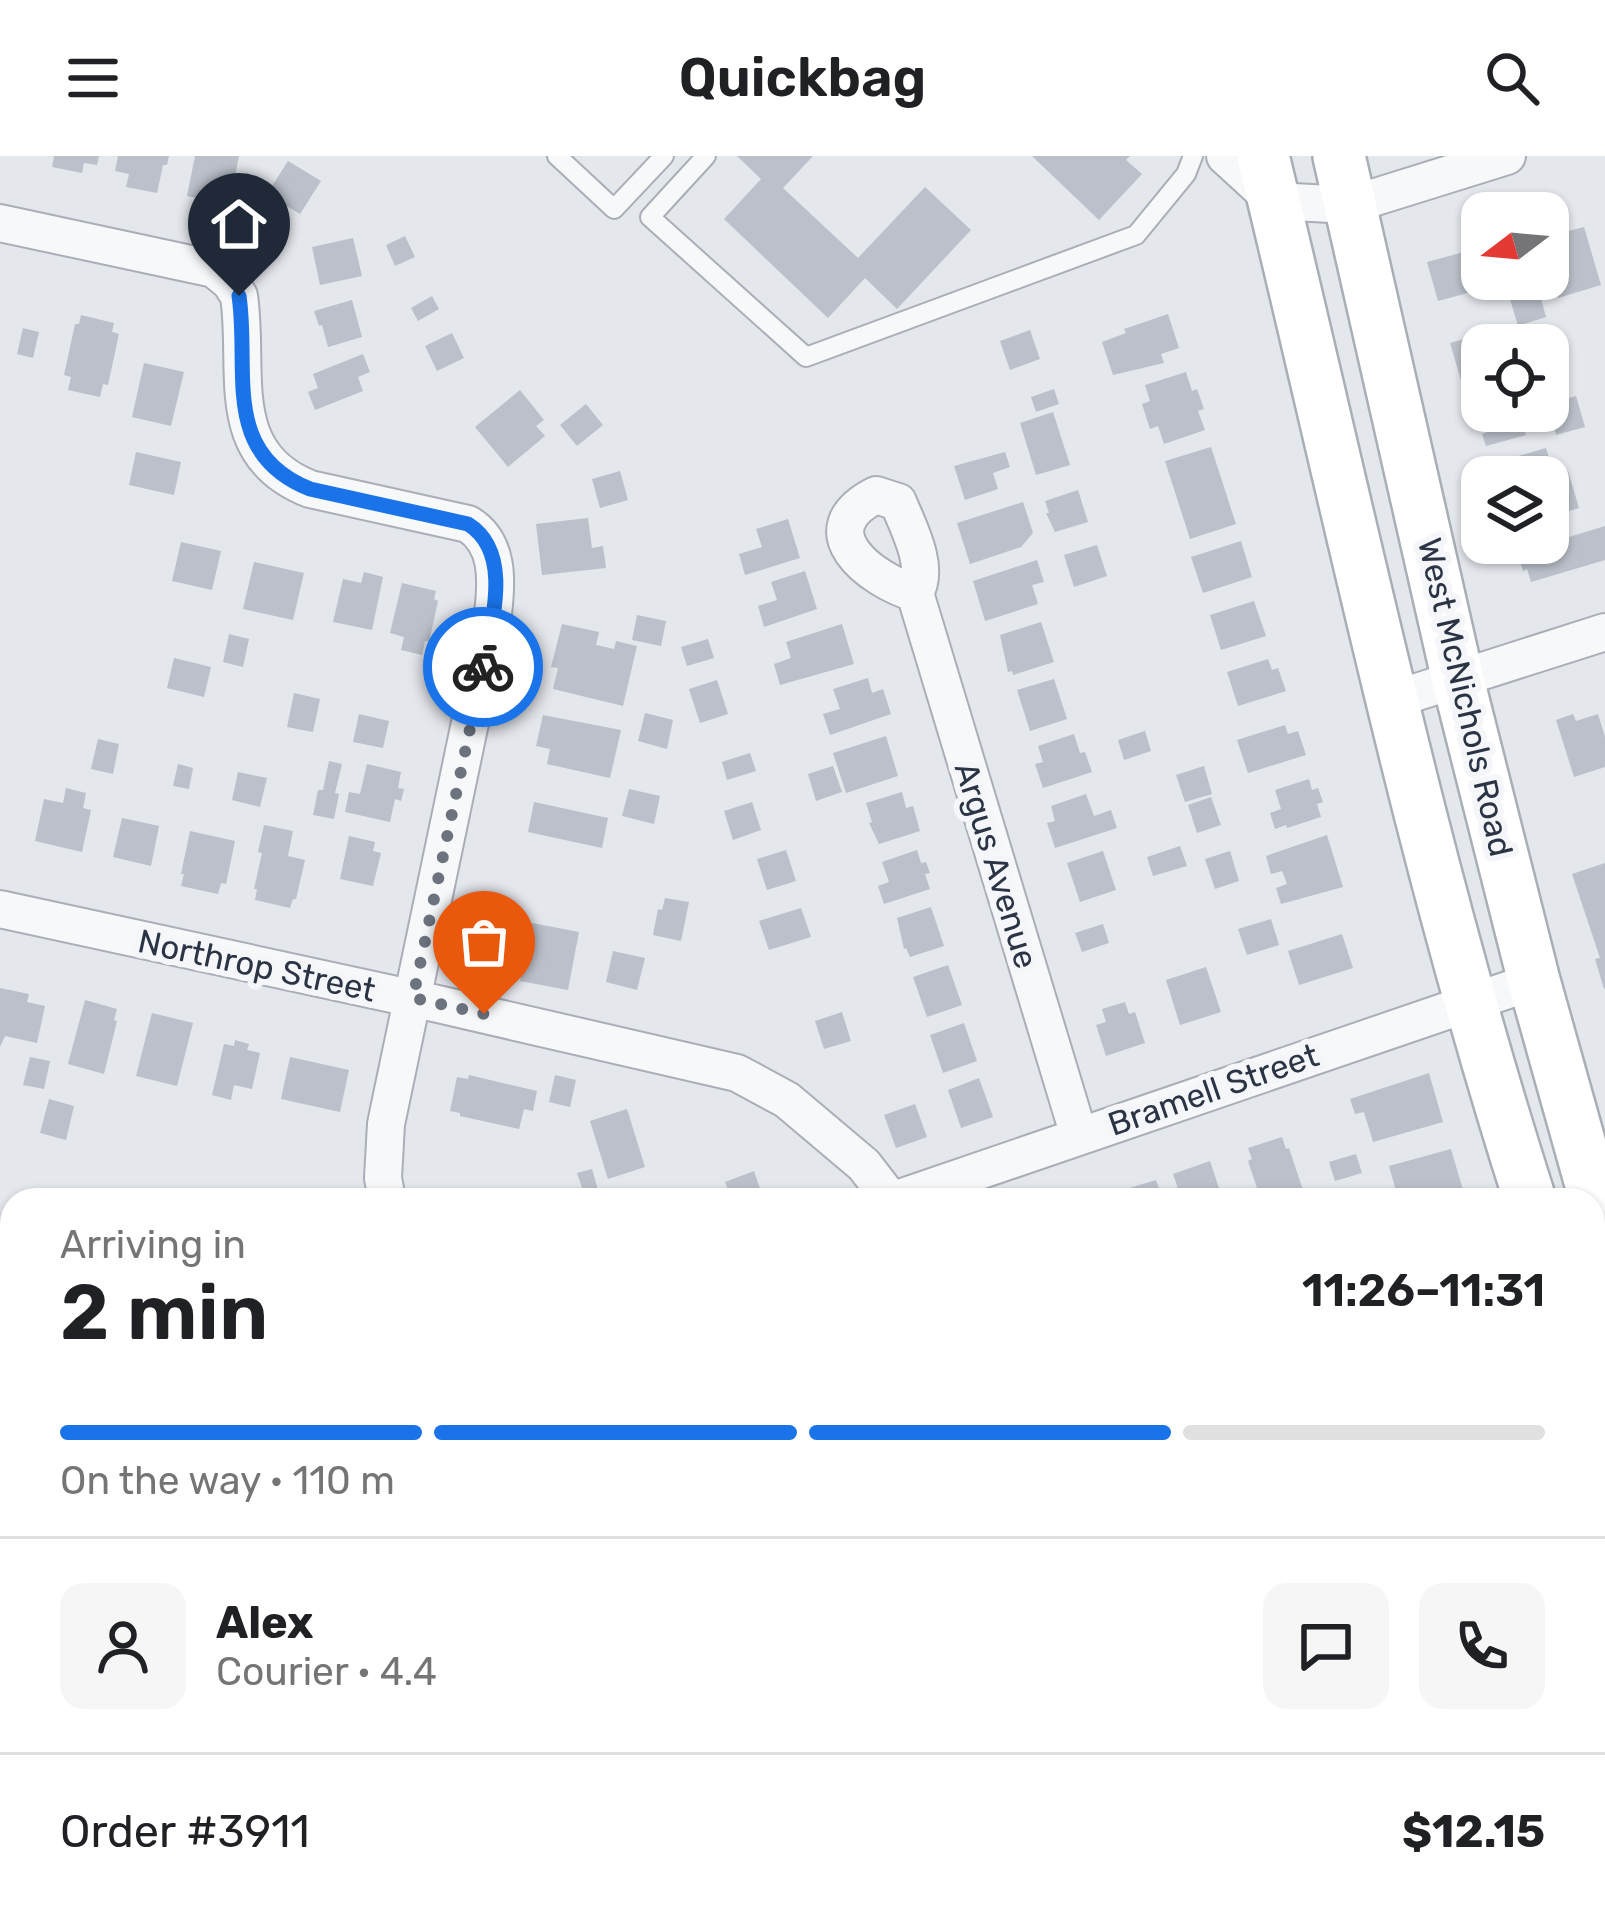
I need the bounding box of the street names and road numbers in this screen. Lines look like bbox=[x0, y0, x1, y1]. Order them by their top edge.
street label: West McNichols Road bbox=[1410, 534, 1521, 860]
street label: Argus Avenue bbox=[947, 757, 1046, 973]
street label: Northrop Street bbox=[135, 921, 379, 1010]
street label: Bramell Street bbox=[1103, 1035, 1324, 1144]

